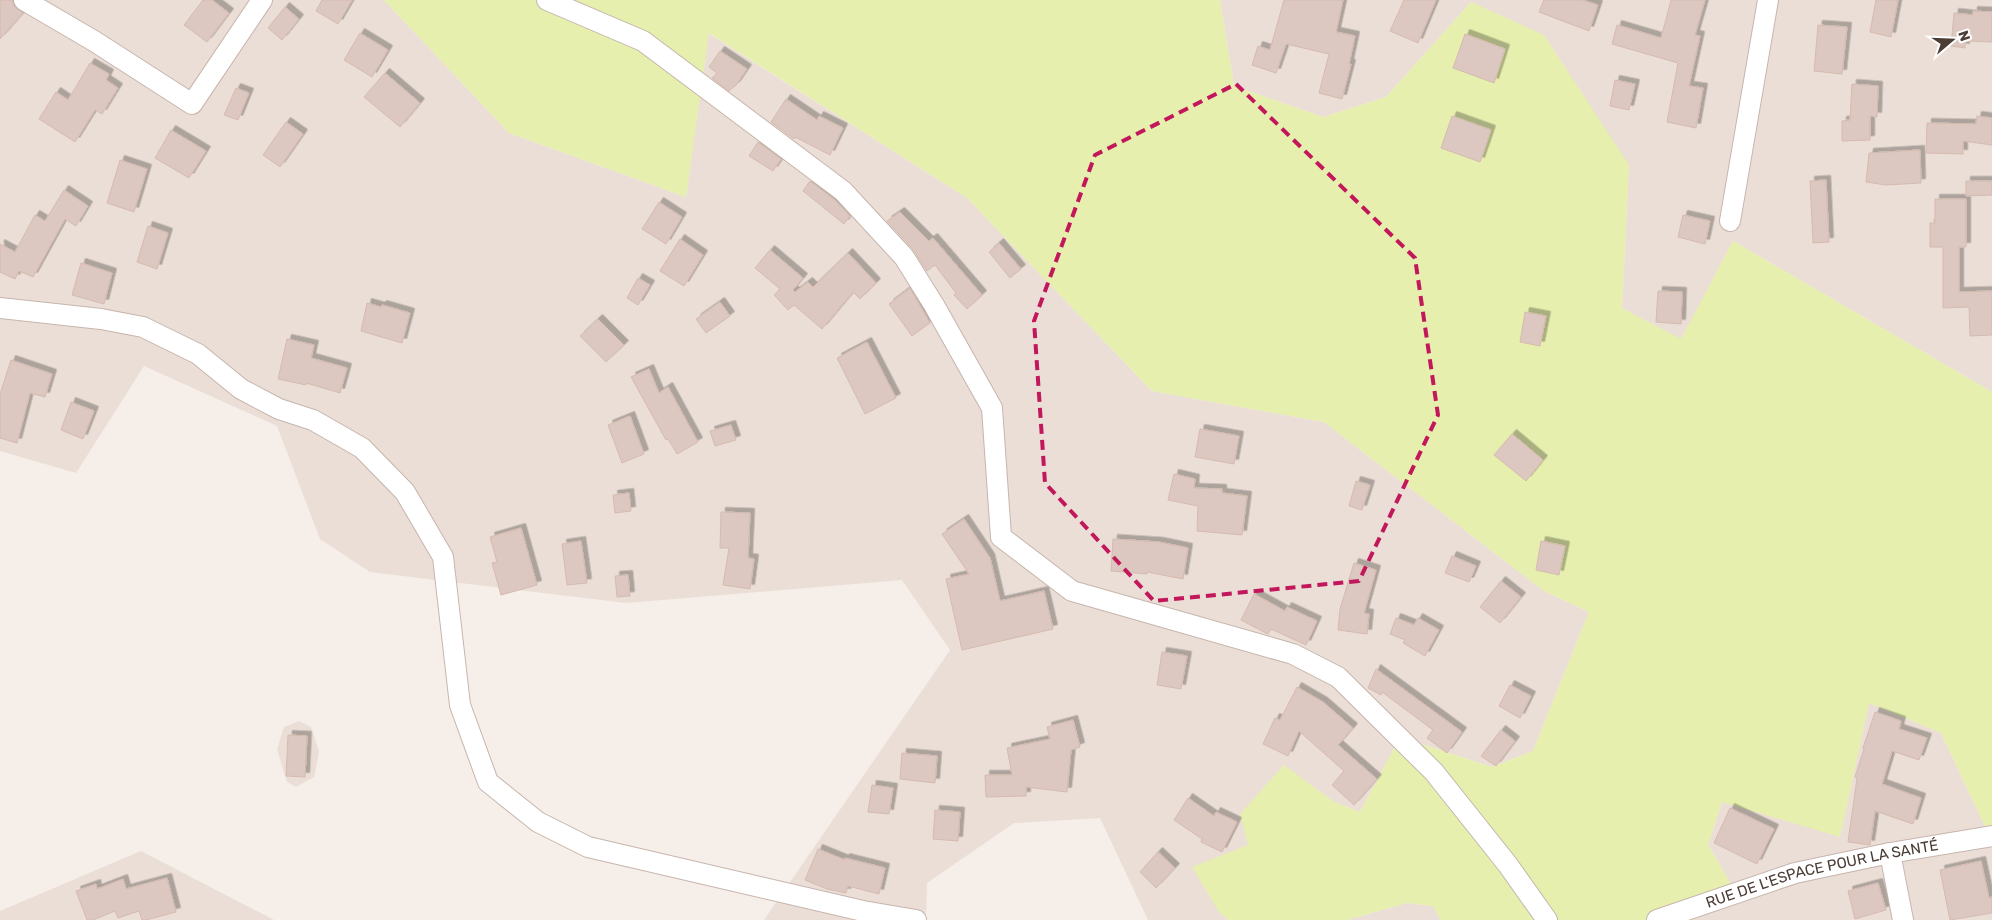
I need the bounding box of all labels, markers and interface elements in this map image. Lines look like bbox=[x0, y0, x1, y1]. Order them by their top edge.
north arrow bbox=[1927, 15, 1977, 65]
text: N bbox=[1954, 28, 1973, 43]
street label: RUE DE L'ESPACE POUR LA SANTÉ bbox=[1704, 836, 1940, 912]

